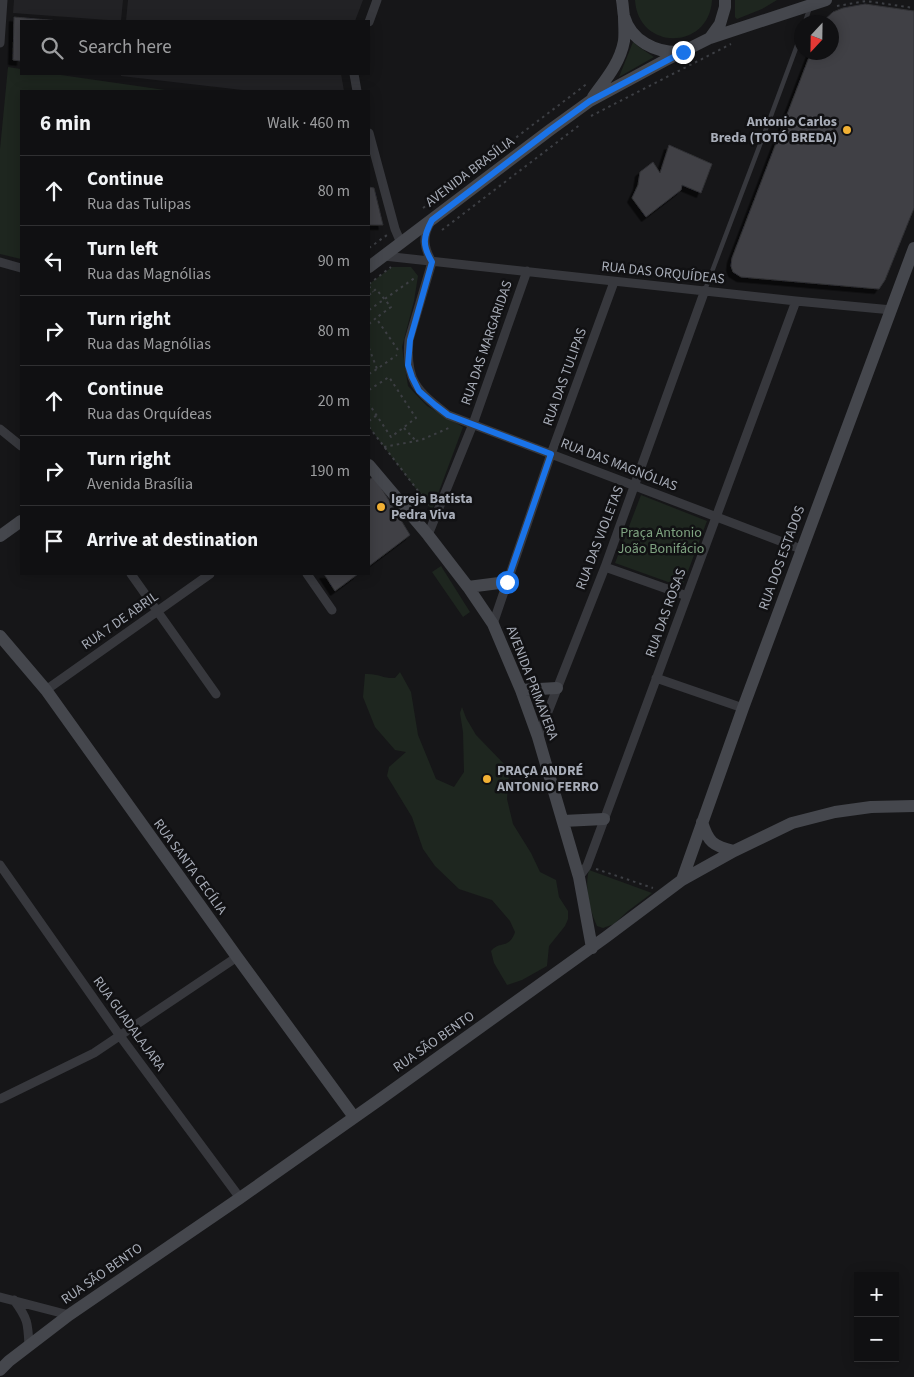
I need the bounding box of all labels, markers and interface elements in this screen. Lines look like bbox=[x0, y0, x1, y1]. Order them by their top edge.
north arrow bbox=[794, 15, 839, 60]
search box bbox=[20, 20, 370, 75]
icon: search bbox=[38, 34, 66, 62]
text: Search here bbox=[78, 34, 172, 61]
route end bbox=[672, 41, 695, 64]
text: 6 min bbox=[40, 108, 91, 138]
text: Walk · 460 m bbox=[267, 112, 350, 134]
place label: Antonio Carlos Breda (TOTÓ BREDA) bbox=[710, 112, 837, 148]
marker: Antonio Carlos Breda (TOTÓ BREDA) bbox=[841, 124, 853, 136]
street label: AVENIDA BRASÍLIA bbox=[421, 132, 519, 212]
text: Continue bbox=[87, 166, 164, 193]
icon: ahead bbox=[40, 177, 68, 205]
text: 80 m bbox=[318, 180, 350, 202]
text: Rua das Tulipas bbox=[87, 193, 191, 215]
text: Turn left bbox=[87, 236, 158, 263]
icon: left bbox=[40, 247, 68, 275]
text: 90 m bbox=[318, 250, 350, 272]
street label: RUA DAS ORQUÍDEAS bbox=[600, 257, 726, 289]
text: Rua das Magnólias bbox=[87, 263, 211, 285]
street label: RUA DAS MARGARIDAS bbox=[456, 278, 518, 408]
text: Turn right bbox=[87, 306, 171, 333]
icon: right bbox=[40, 317, 68, 345]
text: 80 m bbox=[318, 320, 350, 342]
street label: RUA DAS TULIPAS bbox=[538, 325, 592, 429]
text: Rua das Magnólias bbox=[87, 333, 211, 355]
text: Continue bbox=[87, 376, 164, 403]
icon: ahead bbox=[40, 387, 68, 415]
text: 20 m bbox=[318, 390, 350, 412]
text: Rua das Orquídeas bbox=[87, 403, 212, 425]
street label: RUA DAS MAGNÓLIAS bbox=[558, 433, 680, 497]
text: Turn right bbox=[87, 446, 171, 473]
icon: right bbox=[40, 457, 68, 485]
text: 190 m bbox=[310, 460, 350, 482]
text: Avenida Brasília bbox=[87, 473, 193, 495]
street label: RUA DAS VIOLETAS bbox=[571, 483, 629, 593]
place label: Igreja Batista Pedra Viva bbox=[391, 489, 473, 525]
marker: Igreja Batista Pedra Viva bbox=[375, 501, 387, 513]
street label: RUA DOS ESTADOS bbox=[754, 503, 810, 613]
park label: Praça Antonio João Bonifácio bbox=[618, 523, 704, 559]
icon: arrive bbox=[40, 527, 68, 555]
text: Arrive at destination bbox=[87, 527, 258, 554]
street label: RUA DAS ROSAS bbox=[641, 566, 691, 660]
route start bbox=[496, 571, 519, 594]
street label: RUA 7 DE ABRIL bbox=[77, 587, 163, 655]
street label: AVENIDA PRIMAVERA bbox=[501, 623, 563, 743]
place label: PRAÇA ANDRÉ ANTONIO FERRO bbox=[496, 761, 599, 797]
marker: PRAÇA ANDRÉ ANTONIO FERRO bbox=[481, 773, 493, 785]
street label: RUA SANTA CECÍLIA bbox=[148, 815, 232, 919]
street label: RUA GUADALAJARA bbox=[88, 973, 170, 1076]
street label: RUA SÃO BENTO bbox=[389, 1006, 479, 1078]
street label: RUA SÃO BENTO bbox=[57, 1238, 147, 1310]
map controls bbox=[854, 1272, 899, 1362]
button: + bbox=[854, 1272, 899, 1317]
button: − bbox=[854, 1317, 899, 1362]

